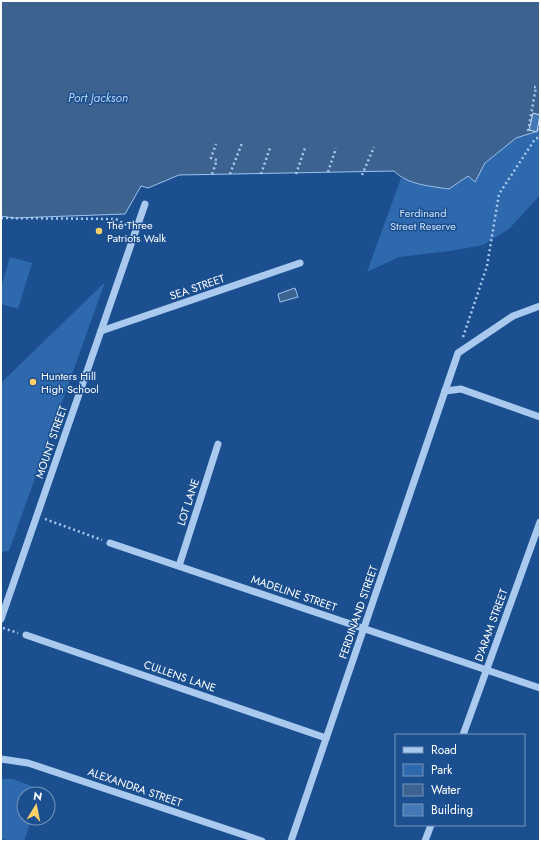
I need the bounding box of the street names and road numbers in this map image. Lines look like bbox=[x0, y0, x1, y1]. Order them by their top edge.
street label: SEA STREET bbox=[167, 270, 227, 304]
street label: MOUNT STREET bbox=[31, 403, 71, 481]
street label: LOT LANE bbox=[173, 476, 203, 528]
street label: FERDINAND STREET bbox=[335, 563, 381, 661]
street label: MADELINE STREET bbox=[249, 571, 339, 615]
street label: D'ARAM STREET bbox=[470, 586, 512, 664]
street label: CULLENS LANE bbox=[142, 656, 218, 696]
street label: ALEXANDRA STREET bbox=[86, 763, 184, 811]

